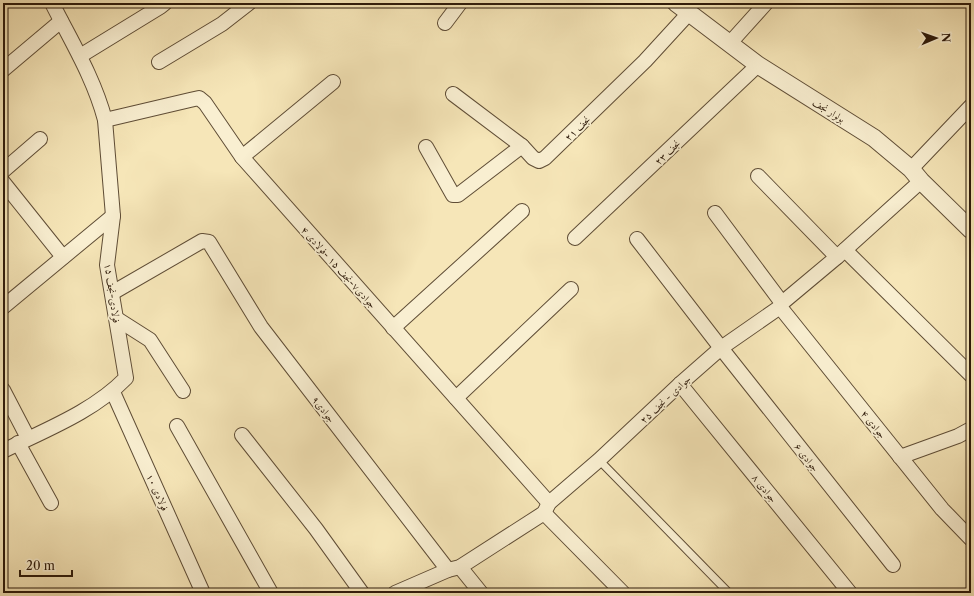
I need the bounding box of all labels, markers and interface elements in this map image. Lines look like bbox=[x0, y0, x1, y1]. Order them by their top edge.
north arrow bbox=[916, 18, 956, 58]
text: N bbox=[939, 33, 953, 43]
street label: بولوار نجف bbox=[810, 95, 847, 125]
street label: نجف ۲۱ bbox=[562, 113, 593, 144]
street label: نجف ۲۳ bbox=[652, 137, 683, 168]
street label: جوادی۷-نجف ۱۵ -فولادی ۴ bbox=[298, 223, 379, 311]
street label: فولادی-نجف ۱۵ bbox=[102, 262, 123, 324]
street label: جوادی - نجف ۲۵ bbox=[637, 372, 694, 426]
street label: جوادی۹ bbox=[309, 393, 338, 425]
street label: جوادی ۴ bbox=[858, 407, 889, 441]
street label: جوادی ۶ bbox=[791, 440, 822, 474]
street label: جوادی ۸ bbox=[749, 471, 780, 505]
street label: فولادی ۱۰ bbox=[144, 472, 171, 513]
scale bar bbox=[20, 552, 72, 578]
text: 20 m bbox=[26, 558, 55, 573]

